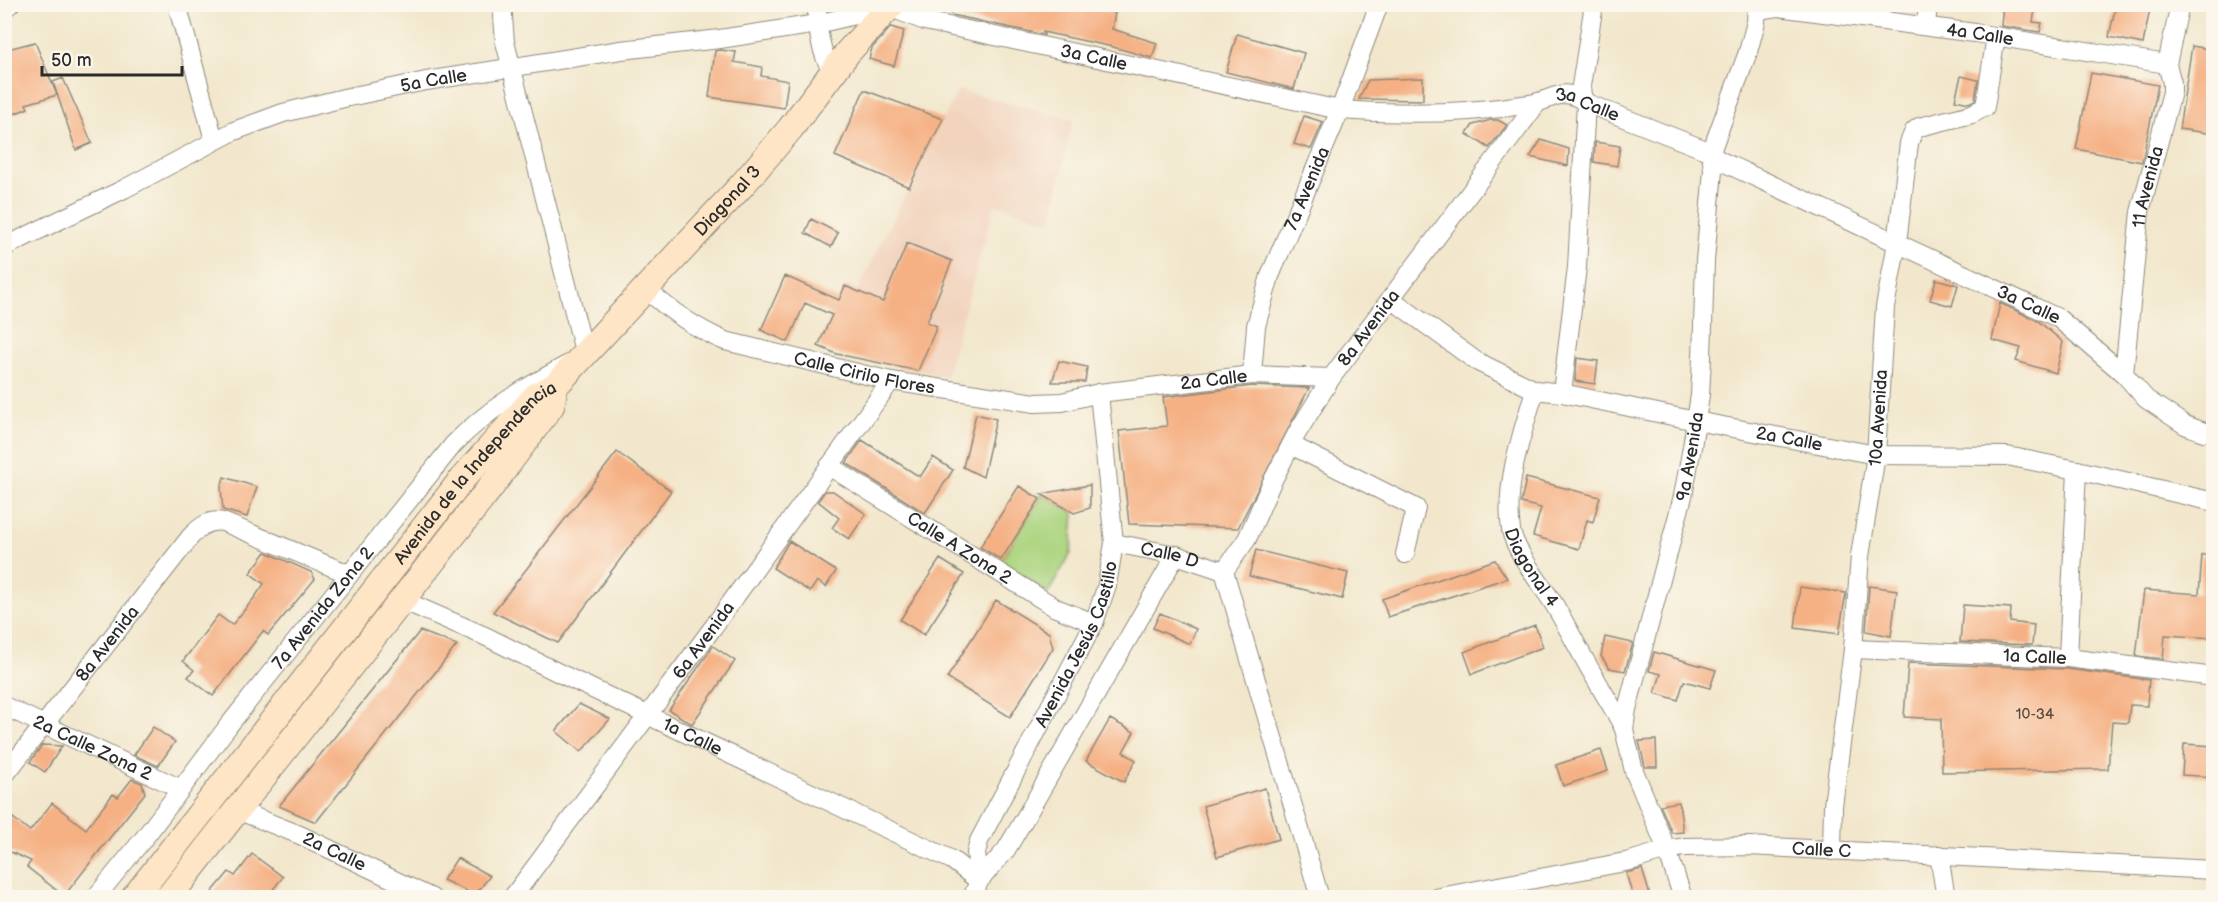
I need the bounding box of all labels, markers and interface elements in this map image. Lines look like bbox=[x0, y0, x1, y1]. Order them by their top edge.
street label: 4a Calle bbox=[1945, 19, 2015, 50]
scale bar bbox=[42, 39, 182, 77]
street label: 3a Calle bbox=[1059, 40, 1130, 75]
text: 50 m bbox=[51, 50, 92, 71]
street label: 5a Calle bbox=[399, 64, 469, 97]
street label: 3a Calle bbox=[1554, 83, 1623, 126]
street label: 7a Avenida bbox=[1280, 144, 1334, 233]
street label: 11 Avenida bbox=[2128, 144, 2168, 228]
street label: Diagonal 3 bbox=[690, 161, 765, 240]
street label: 3a Calle bbox=[1993, 281, 2064, 328]
street label: 8a Avenida bbox=[1333, 285, 1404, 370]
street label: Calle Cirilo Flores bbox=[792, 347, 936, 398]
street label: 2a Calle bbox=[1179, 365, 1249, 394]
street label: 10a Avenida bbox=[1864, 369, 1892, 468]
street label: Avenida de la Independencia bbox=[389, 377, 560, 568]
street label: 9a Avenida bbox=[1672, 410, 1708, 503]
street label: 2a Calle bbox=[1754, 422, 1825, 455]
street label: Calle A Zona 2 bbox=[903, 507, 1016, 588]
street label: Diagonal 4 bbox=[1500, 525, 1563, 611]
street label: Calle D bbox=[1139, 538, 1202, 572]
street label: 7a Avenida Zona 2 bbox=[268, 542, 378, 673]
street label: Avenida Jesús Castillo bbox=[1030, 559, 1121, 731]
street label: 6a Avenida bbox=[668, 598, 739, 683]
street label: 8a Avenida bbox=[71, 601, 143, 685]
street label: 1a Calle bbox=[2003, 645, 2067, 668]
house number: 10-34 bbox=[2016, 705, 2054, 724]
street label: 2a Calle Zona 2 bbox=[30, 711, 156, 785]
street label: 1a Calle bbox=[659, 713, 726, 760]
street label: 2a Calle bbox=[300, 827, 370, 876]
street label: Calle C bbox=[1791, 838, 1852, 862]

